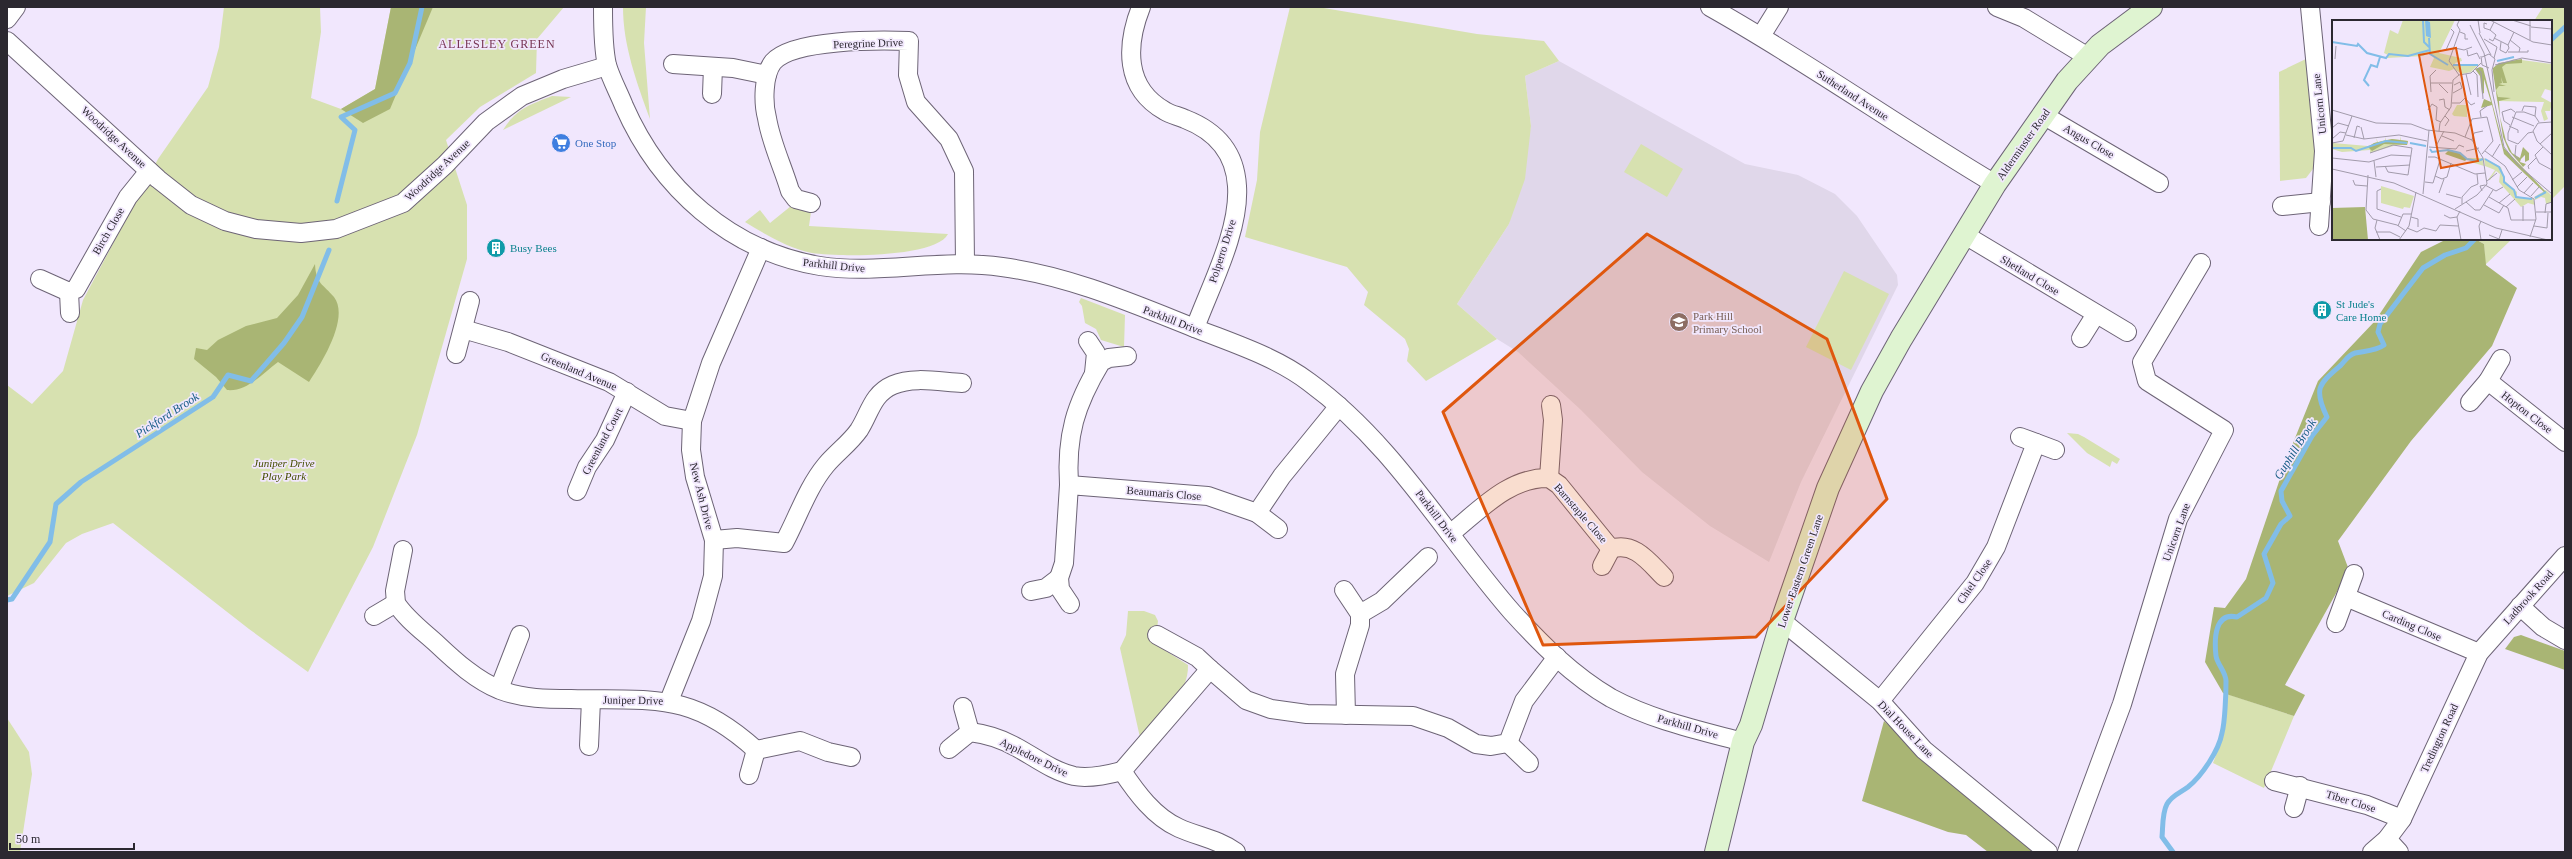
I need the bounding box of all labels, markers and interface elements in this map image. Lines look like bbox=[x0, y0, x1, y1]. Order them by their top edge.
inset map bbox=[2332, 20, 2552, 240]
street label: Peregrine Drive bbox=[833, 36, 903, 50]
district label: ALLESLEY GREEN bbox=[438, 37, 556, 51]
street label: Sutherland Avenue bbox=[1815, 67, 1891, 123]
street label: Unicorn Lane bbox=[2310, 73, 2328, 135]
street label: Woodridge Avenue bbox=[79, 104, 149, 170]
street label: Alderminster Road bbox=[1994, 106, 2052, 182]
street label: Angus Close bbox=[2062, 122, 2117, 160]
supermarket icon: One Stop bbox=[550, 132, 572, 154]
street label: Woodridge Avenue bbox=[402, 137, 472, 203]
place label: One Stop bbox=[575, 137, 617, 149]
street label: Birch Close bbox=[90, 205, 126, 257]
street label: Polperro Drive bbox=[1206, 218, 1238, 284]
building icon: Busy Bees bbox=[485, 237, 507, 259]
place label: Busy Bees bbox=[510, 242, 557, 254]
street label: Shetland Close bbox=[1998, 253, 2062, 297]
street label: Parkhill Drive bbox=[802, 256, 866, 274]
place label: St Jude's Care Home bbox=[2336, 298, 2387, 323]
building icon: St Jude's Care Home bbox=[2311, 299, 2333, 321]
street label: Parkhill Drive bbox=[1142, 303, 1204, 337]
place label: Park Hill Primary School bbox=[1693, 310, 1762, 335]
school or university icon: Park Hill Primary School bbox=[1668, 311, 1690, 333]
street label: Greenland Avenue bbox=[539, 350, 619, 392]
water label: Pickford Brook bbox=[132, 389, 202, 441]
street label: Hopton Close bbox=[2499, 389, 2555, 436]
street label: Greenland Court bbox=[579, 406, 625, 476]
water label: Guphill Brook bbox=[2271, 416, 2319, 482]
park label: Juniper Drive Play Park bbox=[253, 457, 315, 482]
street label: New Ash Drive bbox=[688, 461, 716, 531]
street label: Barnstaple Close bbox=[1552, 481, 1610, 545]
street label: Beaumaris Close bbox=[1126, 484, 1202, 502]
street label: Parkhill Drive bbox=[1413, 487, 1461, 545]
street label: Unicorn Lane bbox=[2160, 501, 2192, 563]
street label: Lower Eastern Green Lane bbox=[1775, 513, 1825, 629]
street label: Chiel Close bbox=[1954, 556, 1994, 606]
street label: Ladbrook Road bbox=[2501, 567, 2556, 627]
street label: Carding Close bbox=[2381, 607, 2444, 643]
street label: Juniper Drive bbox=[603, 693, 663, 707]
street label: Dial House Lane bbox=[1876, 698, 1936, 760]
street label: Tredington Road bbox=[2418, 701, 2460, 774]
street label: Parkhill Drive bbox=[1656, 712, 1720, 740]
street label: Appledore Drive bbox=[998, 735, 1070, 779]
street label: Tiber Close bbox=[2325, 788, 2377, 814]
scale bar bbox=[10, 825, 134, 851]
text: 50 m bbox=[16, 832, 41, 846]

